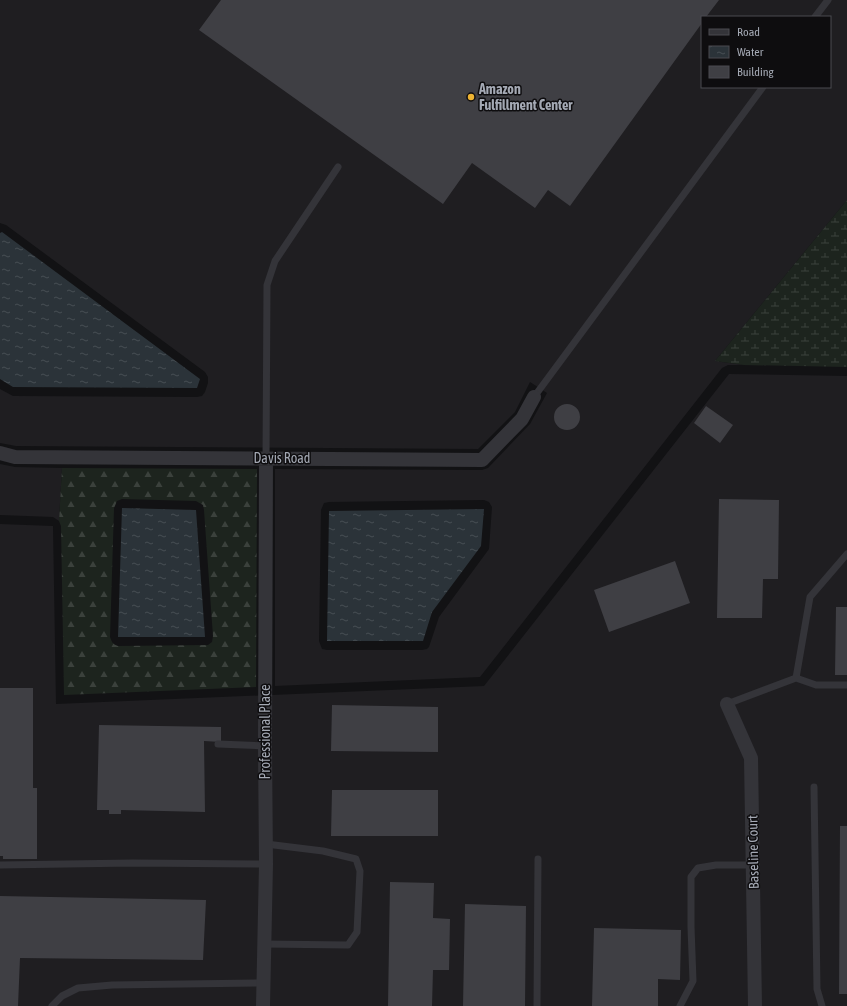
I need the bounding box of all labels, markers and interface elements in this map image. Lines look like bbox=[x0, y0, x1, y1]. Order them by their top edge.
legend bbox=[701, 16, 831, 88]
text: Road bbox=[737, 25, 760, 39]
text: Water bbox=[737, 45, 764, 59]
text: Building bbox=[737, 65, 775, 79]
place label: Amazon Fulfillment Center bbox=[478, 81, 573, 113]
marker: Amazon Fulfillment Center bbox=[466, 92, 476, 102]
street label: Davis Road bbox=[254, 450, 310, 466]
street label: Professional Place bbox=[257, 684, 273, 780]
street label: Baseline Court bbox=[744, 815, 762, 889]

